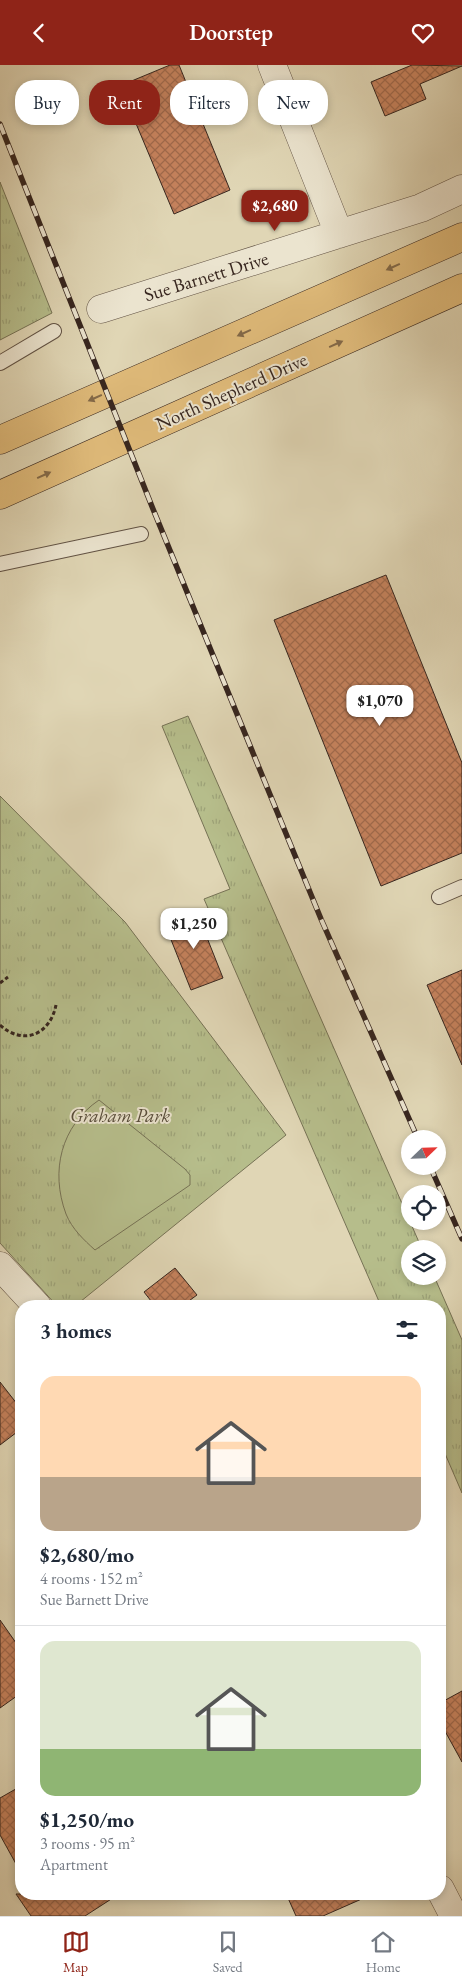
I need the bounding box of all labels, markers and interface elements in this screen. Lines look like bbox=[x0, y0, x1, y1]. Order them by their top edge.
text: Doorstep bbox=[189, 18, 273, 47]
icon: back bbox=[25, 19, 53, 47]
icon: heart bbox=[409, 19, 437, 47]
chip: Buy bbox=[15, 80, 79, 125]
chip: Rent bbox=[89, 80, 160, 125]
chip: Filters bbox=[170, 80, 248, 125]
chip: New bbox=[258, 80, 328, 125]
pin: $2,680 bbox=[234, 189, 316, 232]
text: $2,680 bbox=[252, 195, 298, 216]
street label: Sue Barnett Drive bbox=[141, 246, 271, 307]
one-way arrow bbox=[386, 264, 400, 272]
one-way arrow bbox=[237, 329, 251, 337]
one-way arrow bbox=[329, 340, 343, 348]
street label: North Shepherd Drive bbox=[151, 347, 311, 436]
one-way arrow bbox=[88, 395, 102, 403]
one-way arrow bbox=[37, 471, 51, 479]
pin: $1,070 bbox=[339, 685, 421, 727]
text: $1,070 bbox=[357, 690, 403, 711]
pin: $1,250 bbox=[153, 907, 235, 950]
text: $1,250 bbox=[171, 913, 217, 934]
park label: Graham Park bbox=[70, 1103, 170, 1128]
north arrow bbox=[401, 1130, 446, 1175]
map controls bbox=[401, 1130, 446, 1285]
button: locate bbox=[401, 1185, 446, 1230]
button: layers bbox=[401, 1240, 446, 1285]
icon: filters bbox=[393, 1316, 421, 1344]
text: 3 homes bbox=[40, 1317, 112, 1344]
icon: home bbox=[186, 1408, 276, 1498]
text: $2,680/mo bbox=[40, 1541, 134, 1568]
text: 4 rooms · 152 m² bbox=[40, 1568, 143, 1589]
text: Sue Barnett Drive bbox=[40, 1589, 149, 1610]
icon: home bbox=[186, 1674, 276, 1764]
text: $1,250/mo bbox=[40, 1806, 134, 1833]
text: 3 rooms · 95 m² bbox=[40, 1833, 135, 1854]
text: Apartment bbox=[40, 1854, 108, 1875]
tab: Map bbox=[62, 1928, 90, 1976]
tab: Saved bbox=[213, 1928, 243, 1976]
tab: Home bbox=[366, 1928, 400, 1976]

